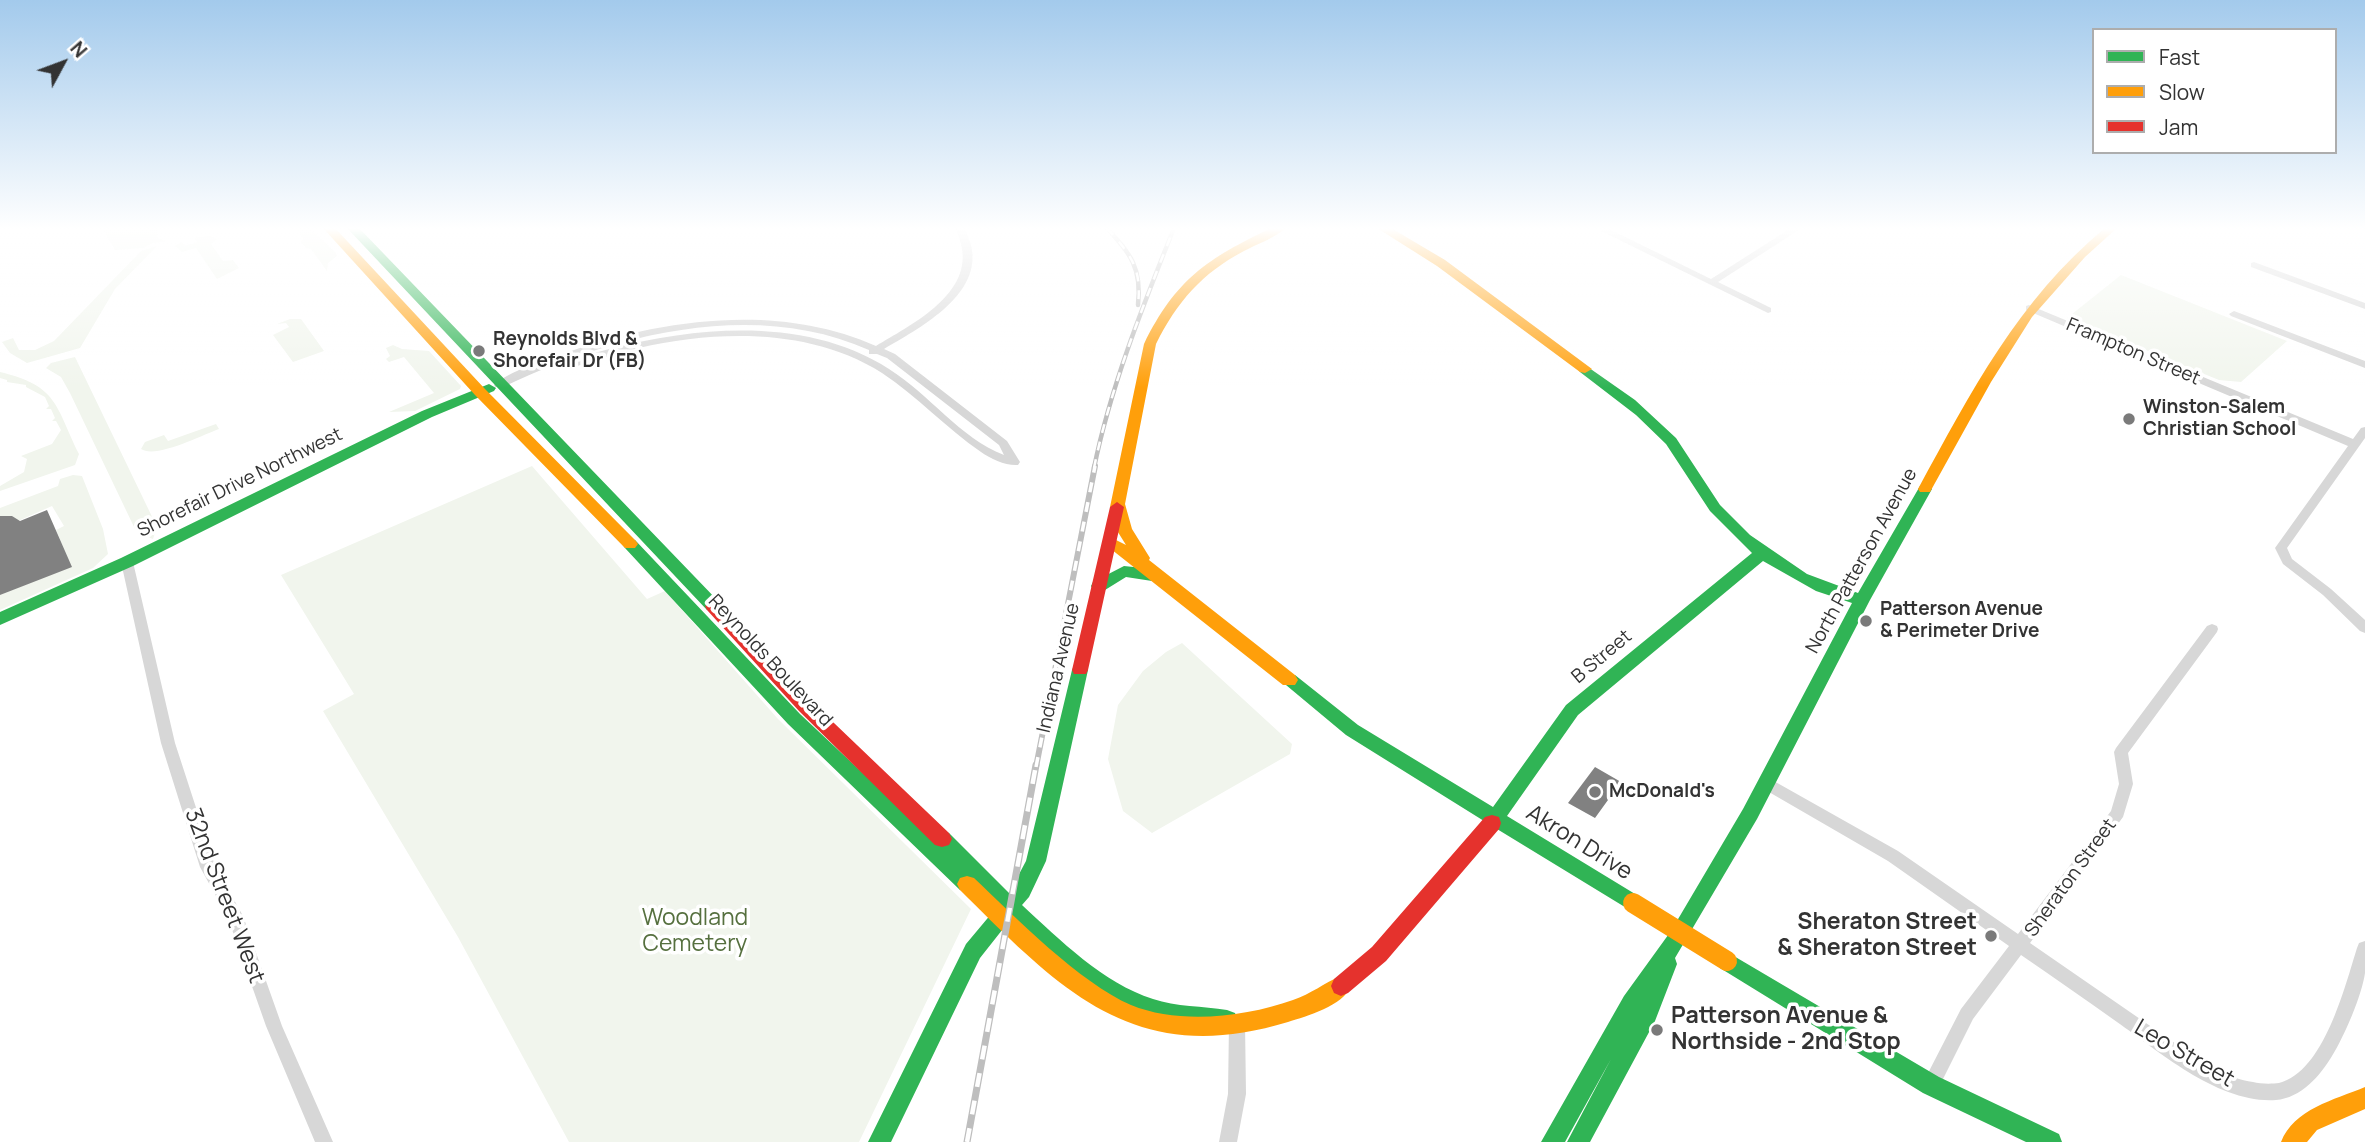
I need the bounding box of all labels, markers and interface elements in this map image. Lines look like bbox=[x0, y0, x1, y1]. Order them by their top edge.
north arrow bbox=[28, 28, 98, 98]
legend bbox=[2092, 28, 2337, 154]
text: N bbox=[65, 36, 93, 63]
text: Fast bbox=[2159, 43, 2200, 71]
text: Slow bbox=[2159, 78, 2205, 106]
text: Jam bbox=[2159, 113, 2198, 141]
street label: Frampton Street bbox=[2063, 314, 2203, 390]
place label: Reynolds Blvd & Shorefair Dr (FB) bbox=[493, 329, 646, 373]
marker: Reynolds Blvd & Shorefair Dr (FB) bbox=[471, 343, 487, 359]
place label: Winston-Salem Christian School bbox=[2143, 397, 2296, 441]
marker: Winston-Salem Christian School bbox=[2121, 411, 2137, 427]
street label: Shorefair Drive Northwest bbox=[134, 423, 346, 543]
street label: North Patterson Avenue bbox=[1802, 464, 1922, 658]
street label: Reynolds Boulevard bbox=[703, 590, 837, 732]
place label: Patterson Avenue & Perimeter Drive bbox=[1880, 599, 2043, 643]
street label: Indiana Avenue bbox=[1033, 601, 1085, 735]
marker: Patterson Avenue & Perimeter Drive bbox=[1858, 613, 1874, 629]
street label: B Street bbox=[1567, 625, 1637, 689]
place label: McDonald's bbox=[1609, 781, 1715, 803]
marker: McDonald's bbox=[1587, 784, 1603, 800]
street label: Akron Drive bbox=[1521, 800, 1637, 886]
street label: 32nd Street West bbox=[178, 805, 270, 987]
street label: Sheraton Street bbox=[2020, 814, 2122, 942]
park label: Woodland Cemetery bbox=[642, 905, 748, 959]
place label: Sheraton Street & Sheraton Street bbox=[1777, 909, 1977, 963]
marker: Sheraton Street & Sheraton Street bbox=[1983, 928, 1999, 944]
place label: Patterson Avenue & Northside - 2nd Stop bbox=[1671, 1003, 1901, 1057]
street label: Leo Street bbox=[2129, 1014, 2239, 1094]
marker: Patterson Avenue & Northside - 2nd Stop bbox=[1649, 1022, 1665, 1038]

